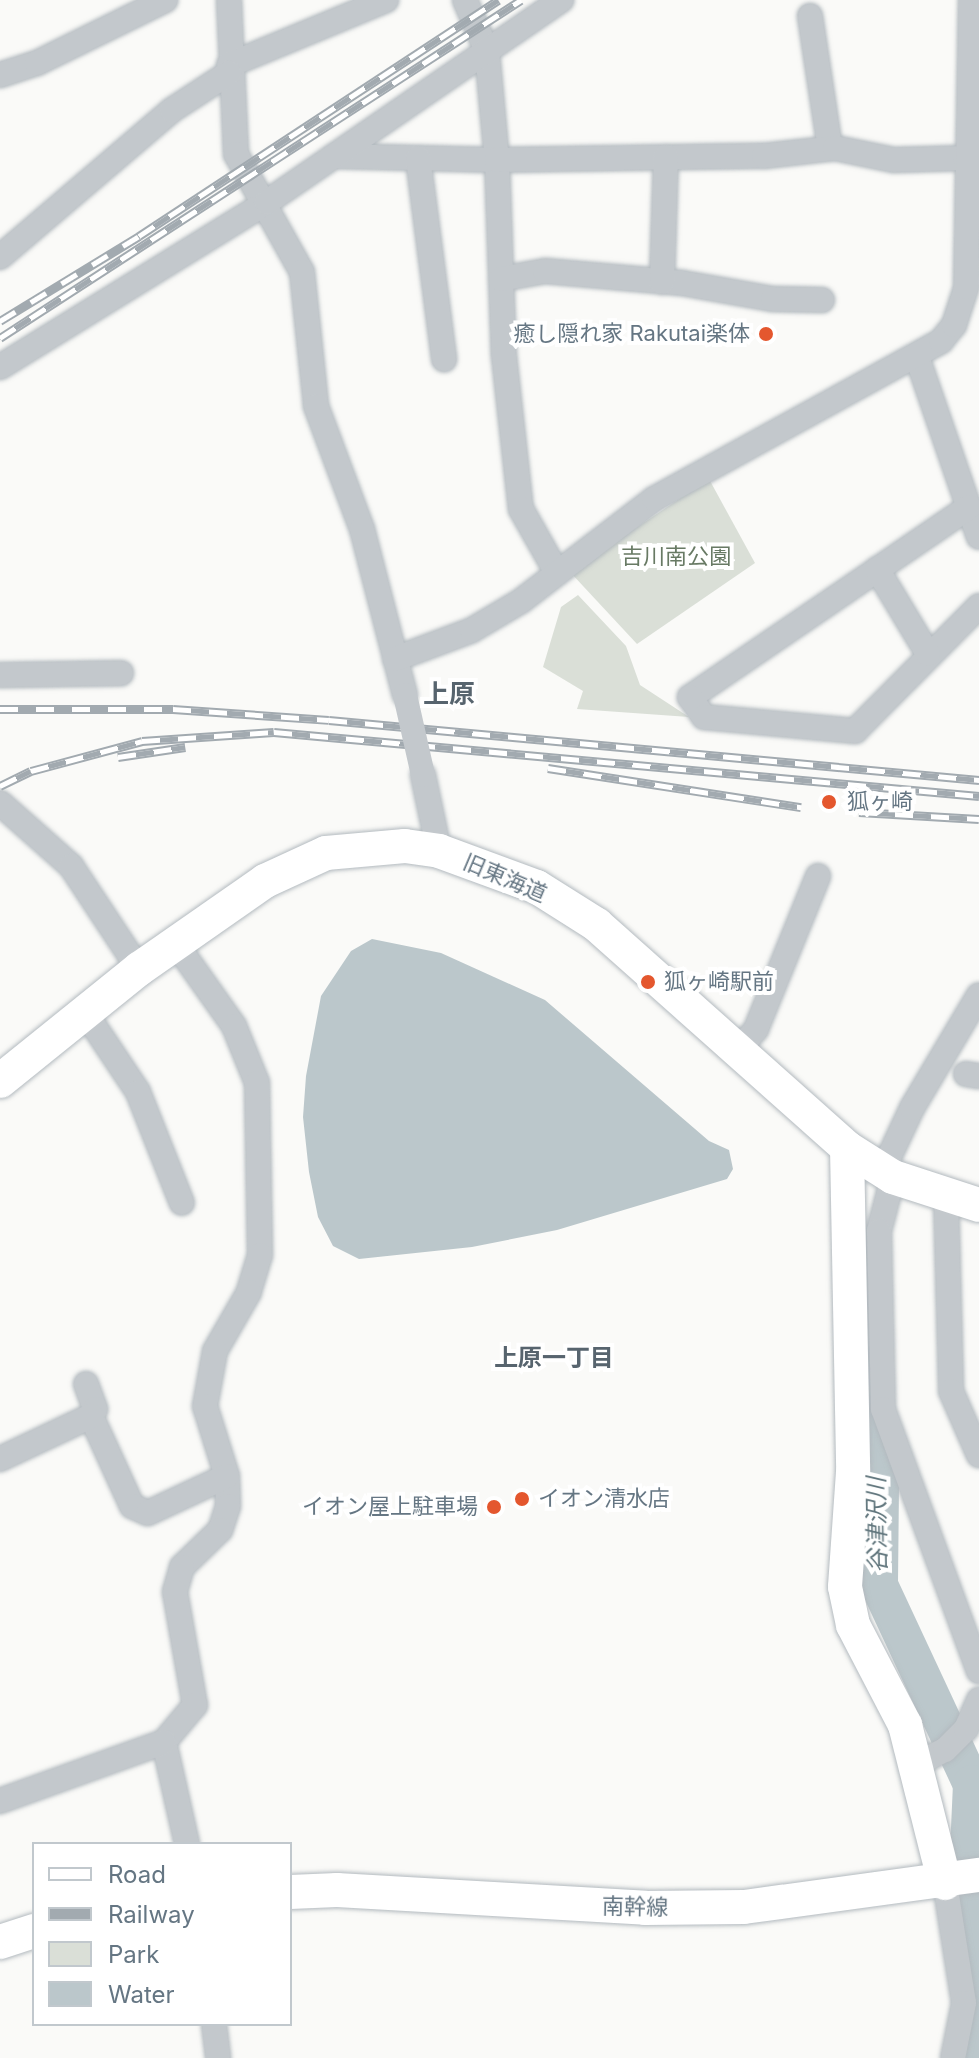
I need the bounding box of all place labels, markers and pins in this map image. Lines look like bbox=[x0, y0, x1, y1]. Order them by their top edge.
place label: 癒し隠れ家 Rakutai楽体 bbox=[513, 321, 750, 347]
marker: 癒し隠れ家 Rakutai楽体 bbox=[757, 325, 775, 343]
place label: 狐ヶ崎 bbox=[847, 789, 913, 815]
marker: 狐ヶ崎 bbox=[818, 791, 840, 813]
place label: 狐ヶ崎駅前 bbox=[664, 969, 774, 995]
marker: 狐ヶ崎駅前 bbox=[639, 973, 657, 991]
place label: イオン清水店 bbox=[538, 1486, 670, 1512]
marker: イオン清水店 bbox=[513, 1490, 531, 1508]
place label: イオン屋上駐車場 bbox=[302, 1494, 478, 1520]
marker: イオン屋上駐車場 bbox=[485, 1498, 503, 1516]

